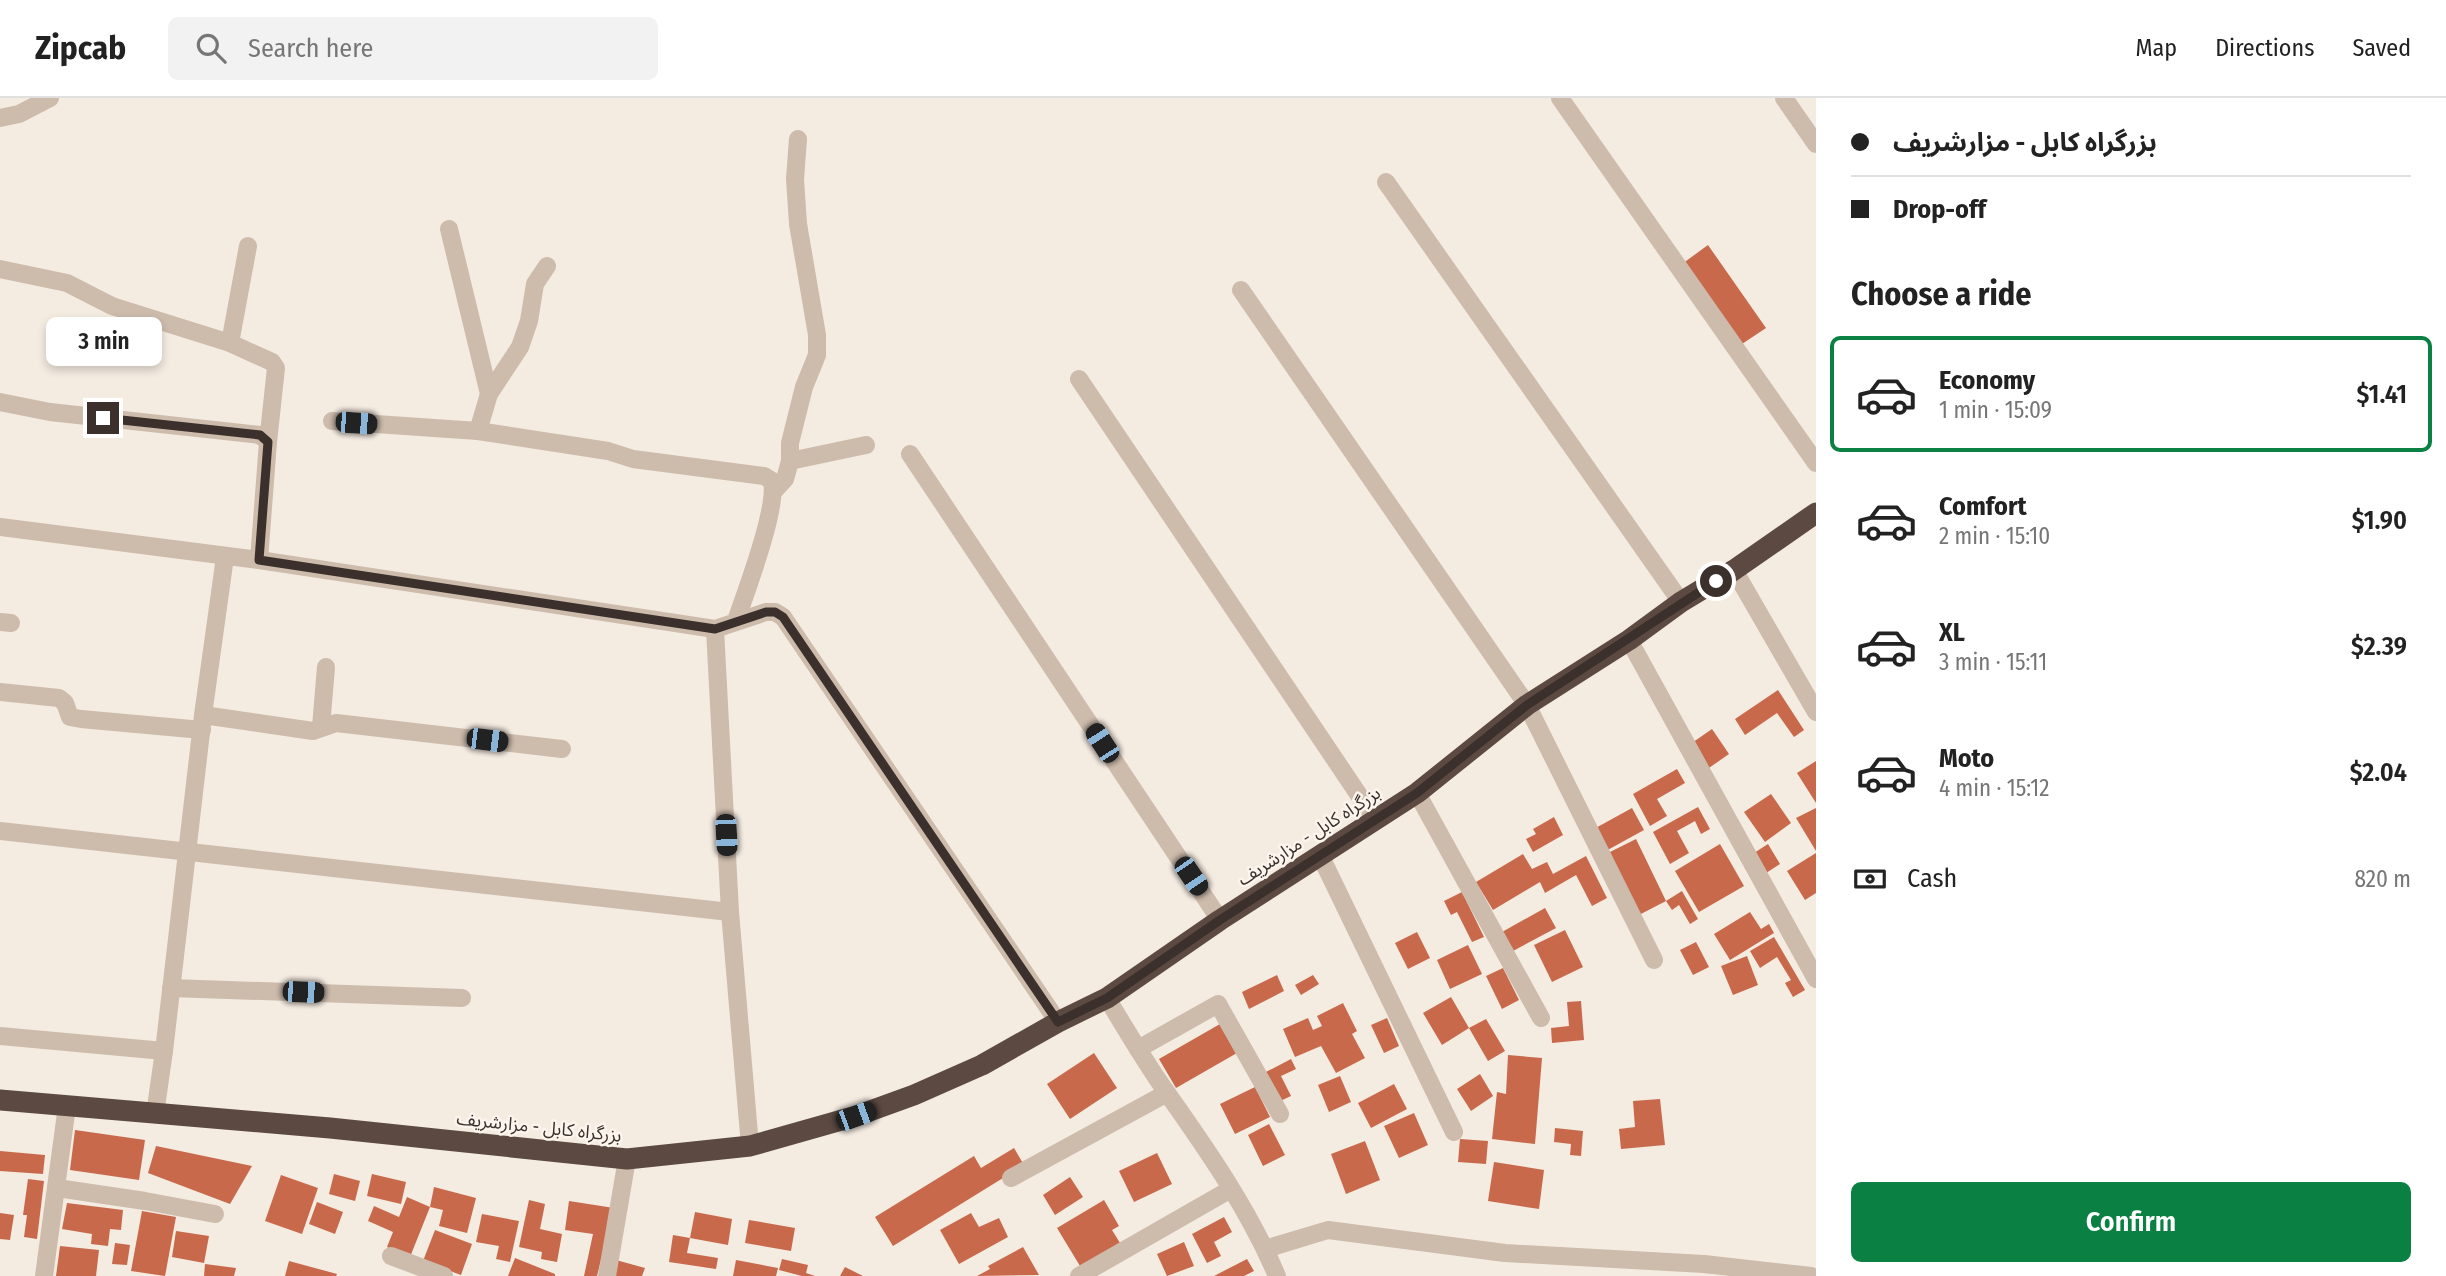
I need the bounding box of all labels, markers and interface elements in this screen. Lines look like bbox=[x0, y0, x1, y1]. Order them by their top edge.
search box bbox=[168, 17, 658, 80]
text: Zipcab bbox=[35, 28, 126, 68]
icon: search bbox=[192, 29, 230, 67]
text: Search here bbox=[248, 33, 373, 64]
text: Map bbox=[2136, 34, 2177, 62]
text: Directions bbox=[2215, 34, 2314, 62]
text: Saved bbox=[2352, 34, 2411, 62]
text: بزرگراه کابل - مزارشریف bbox=[1893, 127, 2157, 158]
text: Drop-off bbox=[1893, 194, 1986, 225]
text: Choose a ride bbox=[1851, 275, 2032, 313]
callout: 3 min bbox=[45, 316, 161, 366]
text: 3 min bbox=[78, 327, 130, 355]
icon: car bbox=[1855, 363, 1918, 426]
text: Economy bbox=[1939, 365, 2035, 396]
text: $1.41 bbox=[2357, 379, 2407, 410]
text: 1 min · 15:09 bbox=[1939, 396, 2052, 424]
route end bbox=[87, 402, 119, 434]
car bbox=[335, 411, 378, 435]
icon: car bbox=[1855, 489, 1918, 552]
text: Comfort bbox=[1939, 491, 2027, 522]
text: $1.90 bbox=[2352, 505, 2407, 536]
text: 2 min · 15:10 bbox=[1939, 522, 2050, 550]
route start bbox=[1700, 565, 1732, 597]
icon: car bbox=[1855, 615, 1918, 678]
text: XL bbox=[1939, 617, 1965, 648]
text: $2.39 bbox=[2351, 631, 2407, 662]
text: 3 min · 15:11 bbox=[1939, 648, 2047, 676]
car bbox=[1082, 720, 1123, 766]
car bbox=[465, 727, 510, 753]
icon: car bbox=[1855, 741, 1918, 804]
text: Moto bbox=[1939, 743, 1994, 774]
text: $2.04 bbox=[2350, 757, 2407, 788]
text: 4 min · 15:12 bbox=[1939, 774, 2049, 802]
street label: بزرگراه کابل - مزارشریف bbox=[1233, 782, 1385, 890]
car bbox=[715, 813, 738, 857]
car bbox=[1171, 853, 1212, 899]
icon: cash bbox=[1851, 860, 1889, 898]
text: Cash bbox=[1907, 863, 1957, 894]
text: 820 m bbox=[2354, 865, 2411, 893]
car bbox=[282, 981, 325, 1003]
car bbox=[833, 1099, 880, 1133]
street label: بزرگراه کابل - مزارشریف bbox=[455, 1107, 623, 1147]
button: Confirm bbox=[1851, 1182, 2411, 1262]

